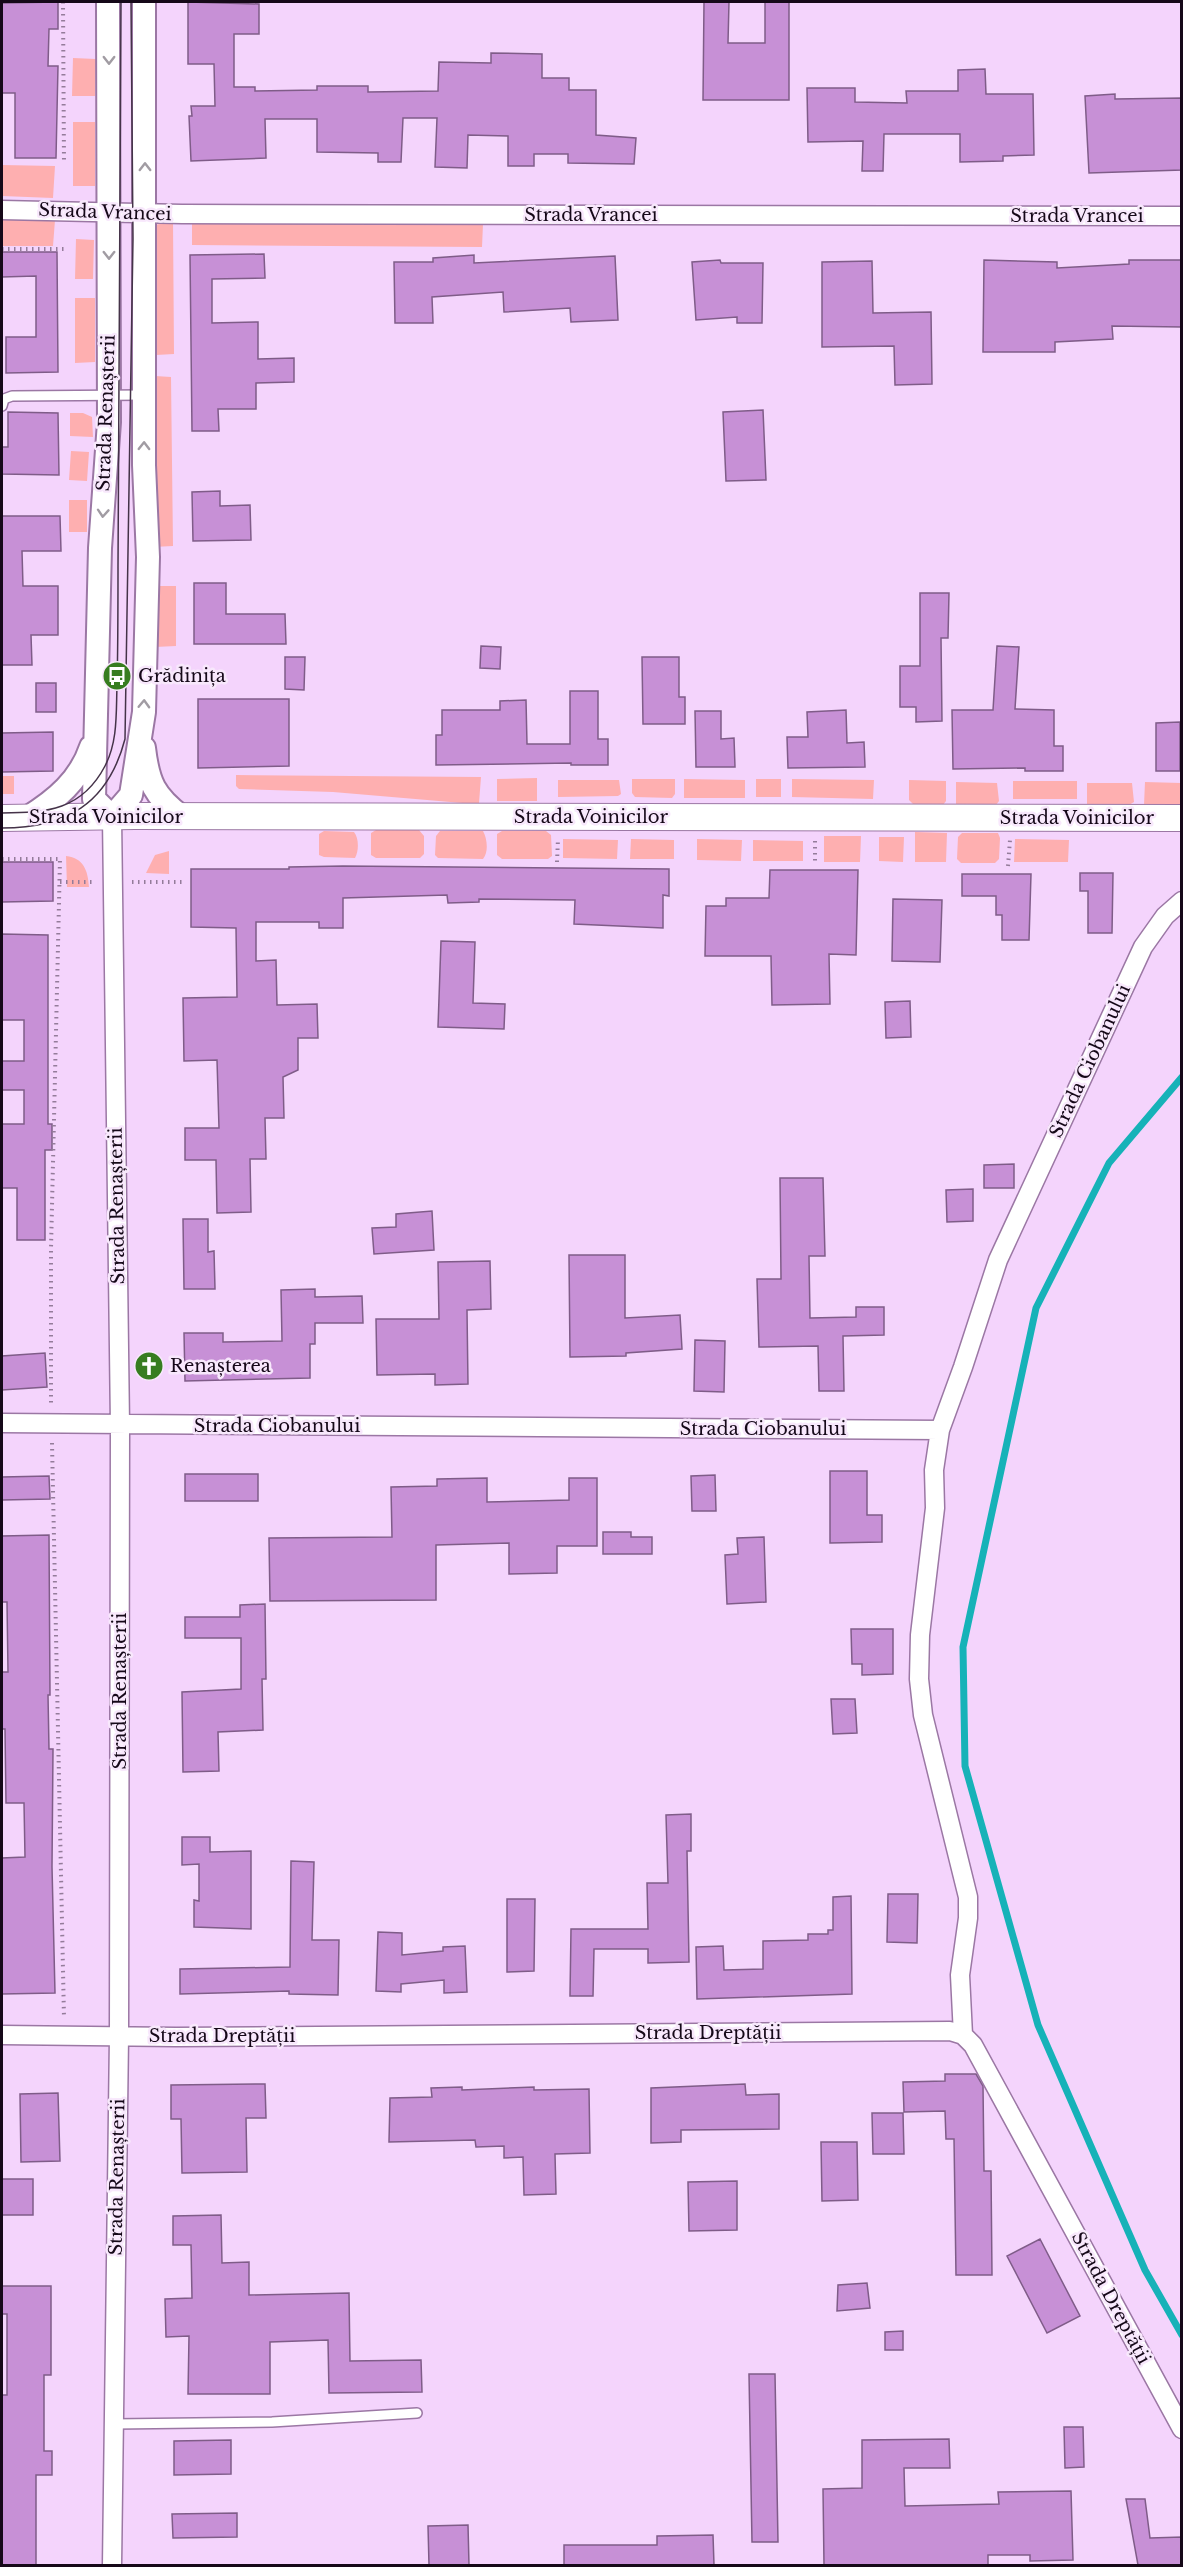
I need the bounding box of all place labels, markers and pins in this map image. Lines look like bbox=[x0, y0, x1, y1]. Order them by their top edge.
bus stop icon: Grădinița bbox=[101, 660, 133, 692]
place label: Grădinița bbox=[138, 665, 226, 687]
church icon: Renașterea bbox=[133, 1350, 165, 1382]
place label: Renașterea bbox=[170, 1355, 271, 1377]

